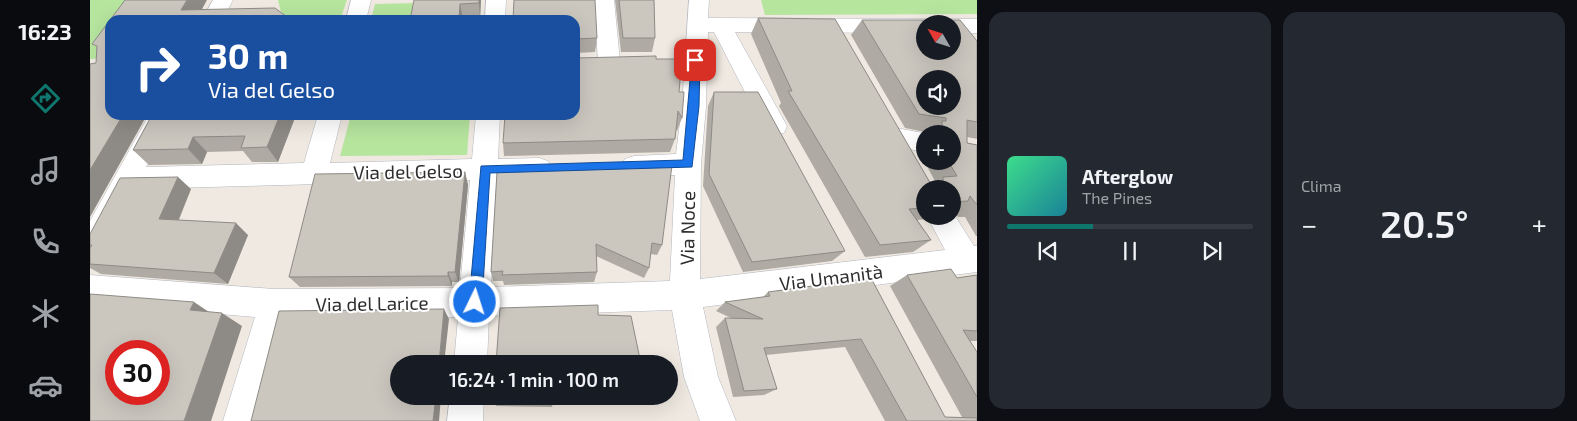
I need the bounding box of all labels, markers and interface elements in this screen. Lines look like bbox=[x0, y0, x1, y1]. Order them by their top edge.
north arrow bbox=[916, 15, 961, 60]
map controls bbox=[916, 15, 961, 225]
text: 16:23 bbox=[18, 18, 72, 44]
text: 30 m bbox=[208, 34, 288, 76]
icon: right bbox=[125, 35, 190, 100]
pin bbox=[674, 39, 716, 81]
icon: arrive bbox=[681, 46, 709, 74]
button: sound bbox=[916, 70, 961, 115]
text: Via del Gelso bbox=[208, 76, 335, 102]
icon: directions bbox=[28, 81, 63, 116]
button: + bbox=[916, 125, 961, 170]
icon: music bbox=[28, 153, 63, 188]
street label: Via del Gelso bbox=[353, 159, 463, 183]
text: Afterglow bbox=[1082, 165, 1173, 188]
text: Clima bbox=[1301, 176, 1342, 195]
button: − bbox=[916, 180, 961, 225]
text: The Pines bbox=[1082, 188, 1152, 207]
street label: Via Noce bbox=[675, 191, 699, 265]
text: 20.5° bbox=[1380, 200, 1469, 246]
text: − bbox=[1301, 207, 1317, 241]
text: + bbox=[1532, 207, 1547, 241]
icon: phone bbox=[28, 224, 63, 259]
icon: previous bbox=[1034, 237, 1062, 265]
icon: pause bbox=[1116, 237, 1144, 265]
icon: next bbox=[1198, 237, 1226, 265]
street label: Via Umanità bbox=[778, 259, 884, 295]
position arrow bbox=[448, 275, 500, 327]
street label: Via del Larice bbox=[315, 291, 429, 315]
icon: climate bbox=[28, 296, 63, 331]
speed limit sign: 30 bbox=[105, 340, 170, 405]
icon: car bbox=[28, 368, 63, 403]
text: 16:24 · 1 min · 100 m bbox=[449, 368, 619, 391]

